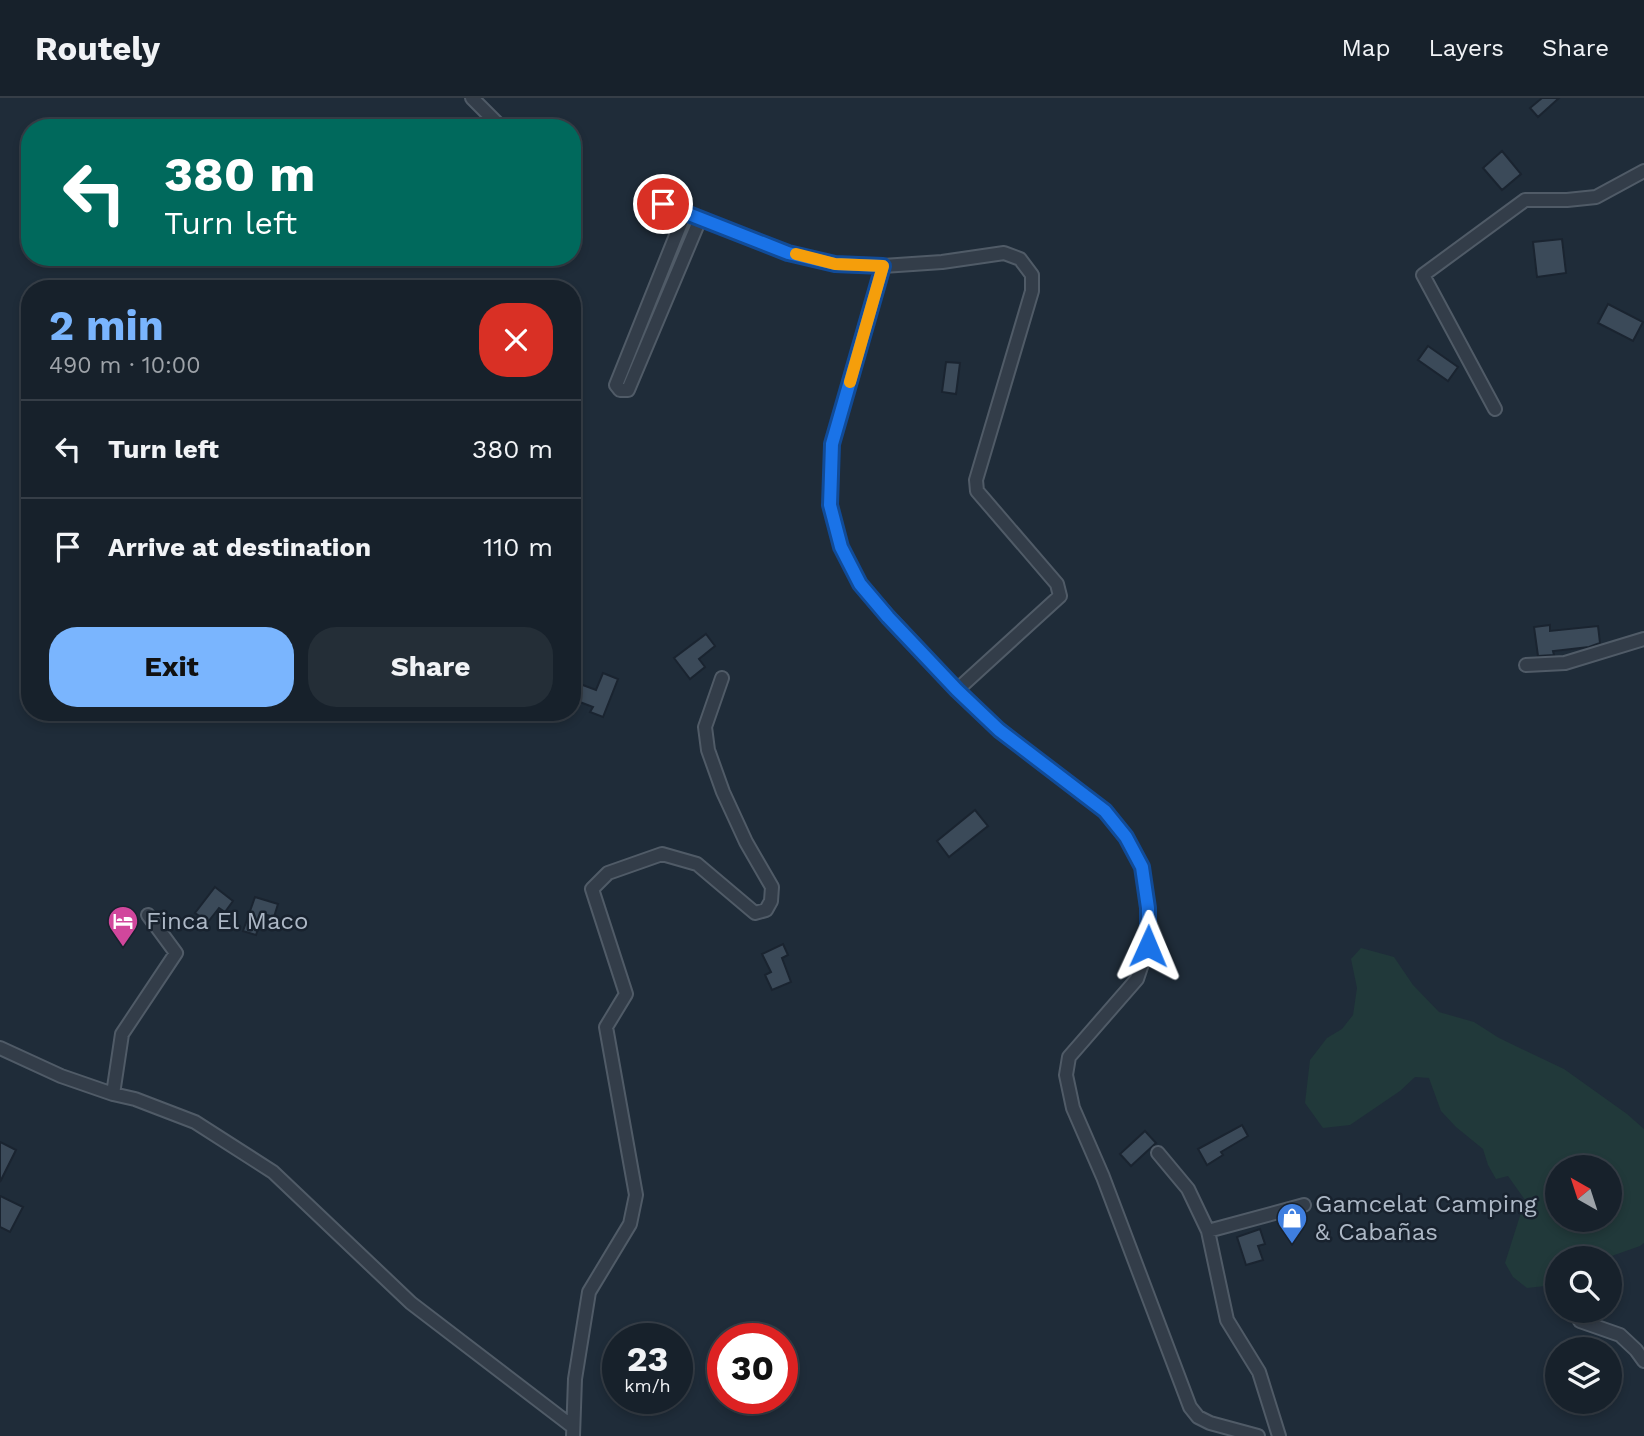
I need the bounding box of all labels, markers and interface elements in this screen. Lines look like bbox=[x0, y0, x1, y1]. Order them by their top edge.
text: Routely bbox=[35, 29, 160, 68]
text: Map bbox=[1342, 34, 1390, 62]
text: Layers bbox=[1428, 34, 1504, 62]
text: Share bbox=[1542, 34, 1609, 62]
text: 380 m bbox=[164, 145, 315, 203]
icon: left bbox=[49, 147, 140, 238]
pin bbox=[633, 174, 693, 234]
icon: arrive bbox=[644, 185, 682, 223]
text: Turn left bbox=[164, 204, 297, 242]
text: 2 min bbox=[49, 301, 164, 350]
button: close bbox=[479, 303, 553, 377]
text: 490 m · 10:00 bbox=[49, 352, 200, 379]
icon: left bbox=[49, 430, 87, 468]
text: Turn left bbox=[108, 434, 219, 464]
text: 380 m bbox=[472, 434, 553, 464]
icon: arrive bbox=[49, 528, 87, 566]
text: Arrive at destination bbox=[108, 532, 371, 562]
text: 110 m bbox=[483, 532, 553, 562]
button: Exit bbox=[49, 627, 294, 707]
button: Share bbox=[308, 627, 553, 707]
hotel icon: Finca El Maco bbox=[106, 904, 140, 948]
place label: Finca El Maco bbox=[146, 907, 308, 935]
position arrow bbox=[1111, 909, 1185, 983]
north arrow bbox=[1545, 1155, 1622, 1232]
map controls bbox=[1545, 1155, 1622, 1414]
place label: Gamcelat Camping & Cabañas bbox=[1315, 1190, 1537, 1246]
shop icon: Gamcelat Camping & Cabañas bbox=[1275, 1201, 1309, 1245]
button: search bbox=[1545, 1246, 1622, 1323]
speed limit sign: 30 bbox=[707, 1323, 798, 1414]
button: layers bbox=[1545, 1337, 1622, 1414]
text: 23 bbox=[627, 1338, 668, 1380]
text: km/h bbox=[624, 1375, 671, 1396]

